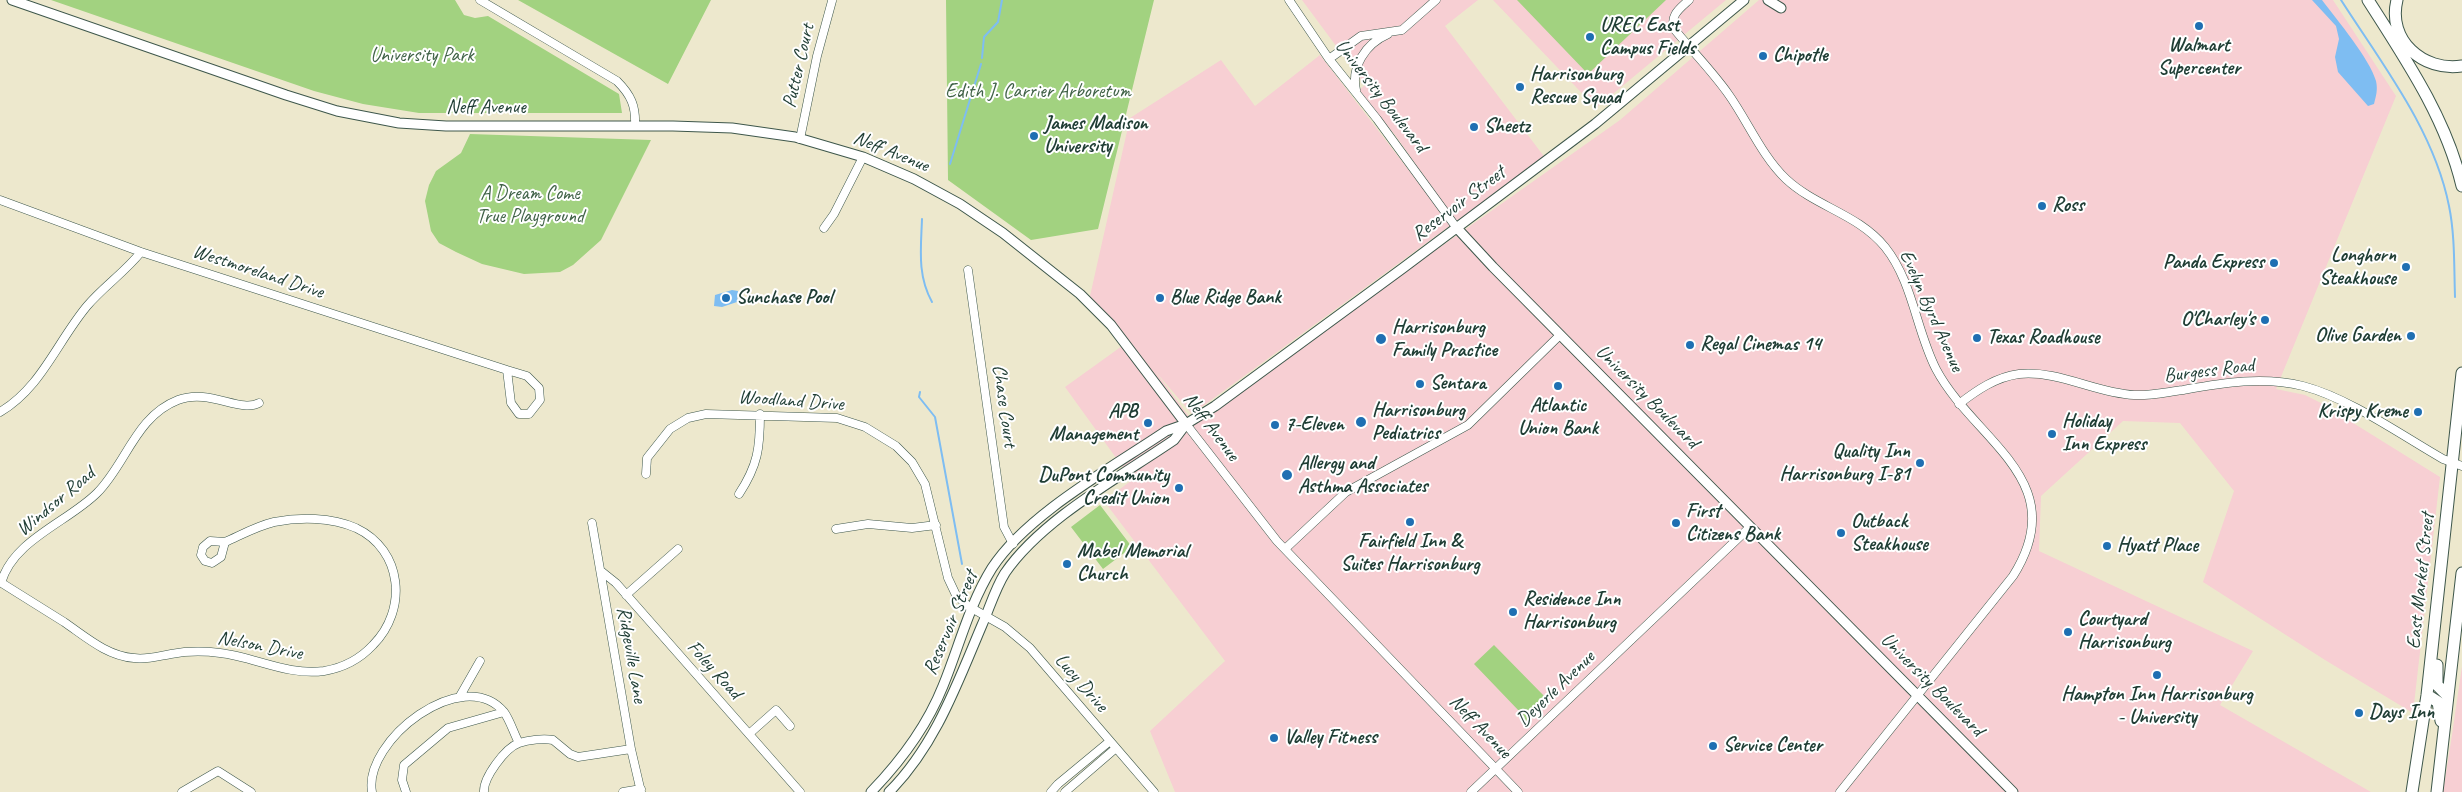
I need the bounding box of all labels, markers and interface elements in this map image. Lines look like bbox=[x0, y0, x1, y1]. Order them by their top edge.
place label: UREC East Campus Fields bbox=[1600, 14, 1695, 61]
marker: Walmart Supercenter bbox=[2193, 20, 2205, 32]
street label: Putter Court bbox=[778, 22, 820, 110]
marker: UREC East Campus Fields bbox=[1584, 31, 1596, 43]
place label: Walmart Supercenter bbox=[2158, 34, 2240, 81]
street label: University Boulevard bbox=[1329, 35, 1433, 157]
park label: University Park bbox=[370, 44, 474, 68]
place label: Chipotle bbox=[1773, 44, 1828, 68]
marker: Chipotle bbox=[1757, 50, 1769, 62]
place label: Harrisonburg Rescue Squad bbox=[1530, 63, 1623, 110]
park label: Edith J. Carrier Arboretum bbox=[945, 80, 1131, 104]
marker: Harrisonburg Rescue Squad bbox=[1514, 81, 1526, 93]
street label: Neff Avenue bbox=[446, 96, 526, 120]
place label: James Madison University bbox=[1044, 112, 1148, 159]
place label: Sheetz bbox=[1484, 115, 1530, 139]
marker: Sheetz bbox=[1468, 121, 1480, 133]
street label: Neff Avenue bbox=[850, 126, 932, 178]
marker: James Madison University bbox=[1028, 130, 1040, 142]
street label: Reservoir Street bbox=[1408, 161, 1510, 247]
park label: A Dream Come True Playground bbox=[476, 182, 584, 229]
place label: Ross bbox=[2052, 194, 2084, 218]
marker: Ross bbox=[2036, 200, 2048, 212]
street label: Westmoreland Drive bbox=[190, 240, 326, 304]
place label: Longhorn Steakhouse bbox=[2319, 244, 2396, 291]
street label: Evelyn Byrd Avenue bbox=[1893, 246, 1969, 376]
place label: Panda Express bbox=[2163, 251, 2264, 275]
marker: Panda Express bbox=[2268, 257, 2280, 269]
marker: Longhorn Steakhouse bbox=[2400, 261, 2412, 273]
place label: Sunchase Pool bbox=[736, 286, 832, 310]
place label: Blue Ridge Bank bbox=[1170, 286, 1281, 310]
marker: Sunchase Pool bbox=[720, 292, 732, 304]
marker: Blue Ridge Bank bbox=[1154, 292, 1166, 304]
place label: O'Charley's bbox=[2181, 308, 2255, 332]
marker: O'Charley's bbox=[2259, 314, 2271, 326]
place label: Harrisonburg Family Practice bbox=[1392, 316, 1497, 363]
place label: Olive Garden bbox=[2315, 324, 2401, 348]
place label: Texas Roadhouse bbox=[1987, 326, 2100, 350]
marker: Olive Garden bbox=[2405, 330, 2417, 342]
marker: Harrisonburg Family Practice bbox=[1374, 332, 1388, 346]
marker: Texas Roadhouse bbox=[1971, 332, 1983, 344]
place label: Regal Cinemas 14 bbox=[1700, 333, 1821, 357]
marker: Regal Cinemas 14 bbox=[1684, 339, 1696, 351]
street label: University Boulevard bbox=[1590, 340, 1704, 454]
street label: Burgess Road bbox=[2163, 354, 2255, 388]
street label: Chase Court bbox=[986, 363, 1022, 449]
place label: Sentara bbox=[1430, 372, 1486, 396]
marker: Sentara bbox=[1414, 378, 1426, 390]
marker: Atlantic Union Bank bbox=[1552, 380, 1564, 392]
street label: Woodland Drive bbox=[738, 385, 844, 417]
street label: Neff Avenue bbox=[1178, 388, 1244, 466]
place label: Atlantic Union Bank bbox=[1518, 394, 1598, 441]
place label: Harrisonburg Pediatrics bbox=[1372, 399, 1465, 446]
place label: APB Management bbox=[1049, 400, 1138, 447]
place label: Krispy Kreme bbox=[2317, 400, 2408, 424]
marker: Krispy Kreme bbox=[2412, 406, 2424, 418]
place label: Holiday Inn Express bbox=[2062, 410, 2146, 457]
place label: 7-Eleven bbox=[1285, 413, 1344, 437]
marker: Harrisonburg Pediatrics bbox=[1354, 415, 1368, 429]
marker: APB Management bbox=[1142, 417, 1154, 429]
marker: 7-Eleven bbox=[1269, 419, 1281, 431]
marker: Holiday Inn Express bbox=[2046, 428, 2058, 440]
place label: Quality Inn Harrisonburg I-81 bbox=[1780, 440, 1910, 487]
place label: Allergy and Asthma Associates bbox=[1298, 452, 1428, 499]
marker: Quality Inn Harrisonburg I-81 bbox=[1914, 457, 1926, 469]
street label: Windsor Road bbox=[12, 462, 100, 542]
place label: DuPont Community Credit Union bbox=[1039, 464, 1169, 511]
marker: Allergy and Asthma Associates bbox=[1280, 468, 1294, 482]
marker: DuPont Community Credit Union bbox=[1173, 482, 1185, 494]
place label: First Citizens Bank bbox=[1686, 500, 1780, 547]
place label: Outback Steakhouse bbox=[1851, 510, 1928, 557]
street label: East Market Street bbox=[2402, 512, 2440, 650]
marker: Fairfield Inn & Suites Harrisonburg bbox=[1404, 516, 1416, 528]
marker: First Citizens Bank bbox=[1670, 517, 1682, 529]
marker: Outback Steakhouse bbox=[1835, 527, 1847, 539]
place label: Fairfield Inn & Suites Harrisonburg bbox=[1341, 530, 1479, 577]
place label: Hyatt Place bbox=[2117, 534, 2198, 558]
place label: Mabel Memorial Church bbox=[1077, 540, 1188, 587]
marker: Hyatt Place bbox=[2101, 540, 2113, 552]
marker: Mabel Memorial Church bbox=[1061, 558, 1073, 570]
street label: Reservoir Street bbox=[918, 567, 984, 679]
place label: Residence Inn Harrisonburg bbox=[1523, 588, 1620, 635]
street label: Ridgeville Lane bbox=[611, 605, 651, 705]
marker: Residence Inn Harrisonburg bbox=[1507, 606, 1519, 618]
place label: Courtyard Harrisonburg bbox=[2078, 608, 2171, 655]
street label: Nelson Drive bbox=[216, 626, 304, 666]
marker: Courtyard Harrisonburg bbox=[2062, 626, 2074, 638]
street label: University Boulevard bbox=[1875, 628, 1989, 742]
street label: Foley Road bbox=[681, 636, 747, 704]
street label: Deyerle Avenue bbox=[1512, 646, 1600, 732]
street label: Lucy Drive bbox=[1049, 649, 1113, 717]
marker: Hampton Inn Harrisonburg - University bbox=[2151, 669, 2163, 681]
place label: Hampton Inn Harrisonburg - University bbox=[2061, 683, 2253, 730]
street label: Neff Avenue bbox=[1444, 690, 1516, 764]
place label: Days Inn bbox=[2369, 701, 2434, 725]
marker: Days Inn bbox=[2353, 707, 2365, 719]
place label: Valley Fitness bbox=[1284, 726, 1377, 750]
marker: Valley Fitness bbox=[1268, 732, 1280, 744]
place label: Service Center bbox=[1723, 734, 1822, 758]
marker: Service Center bbox=[1707, 740, 1719, 752]

